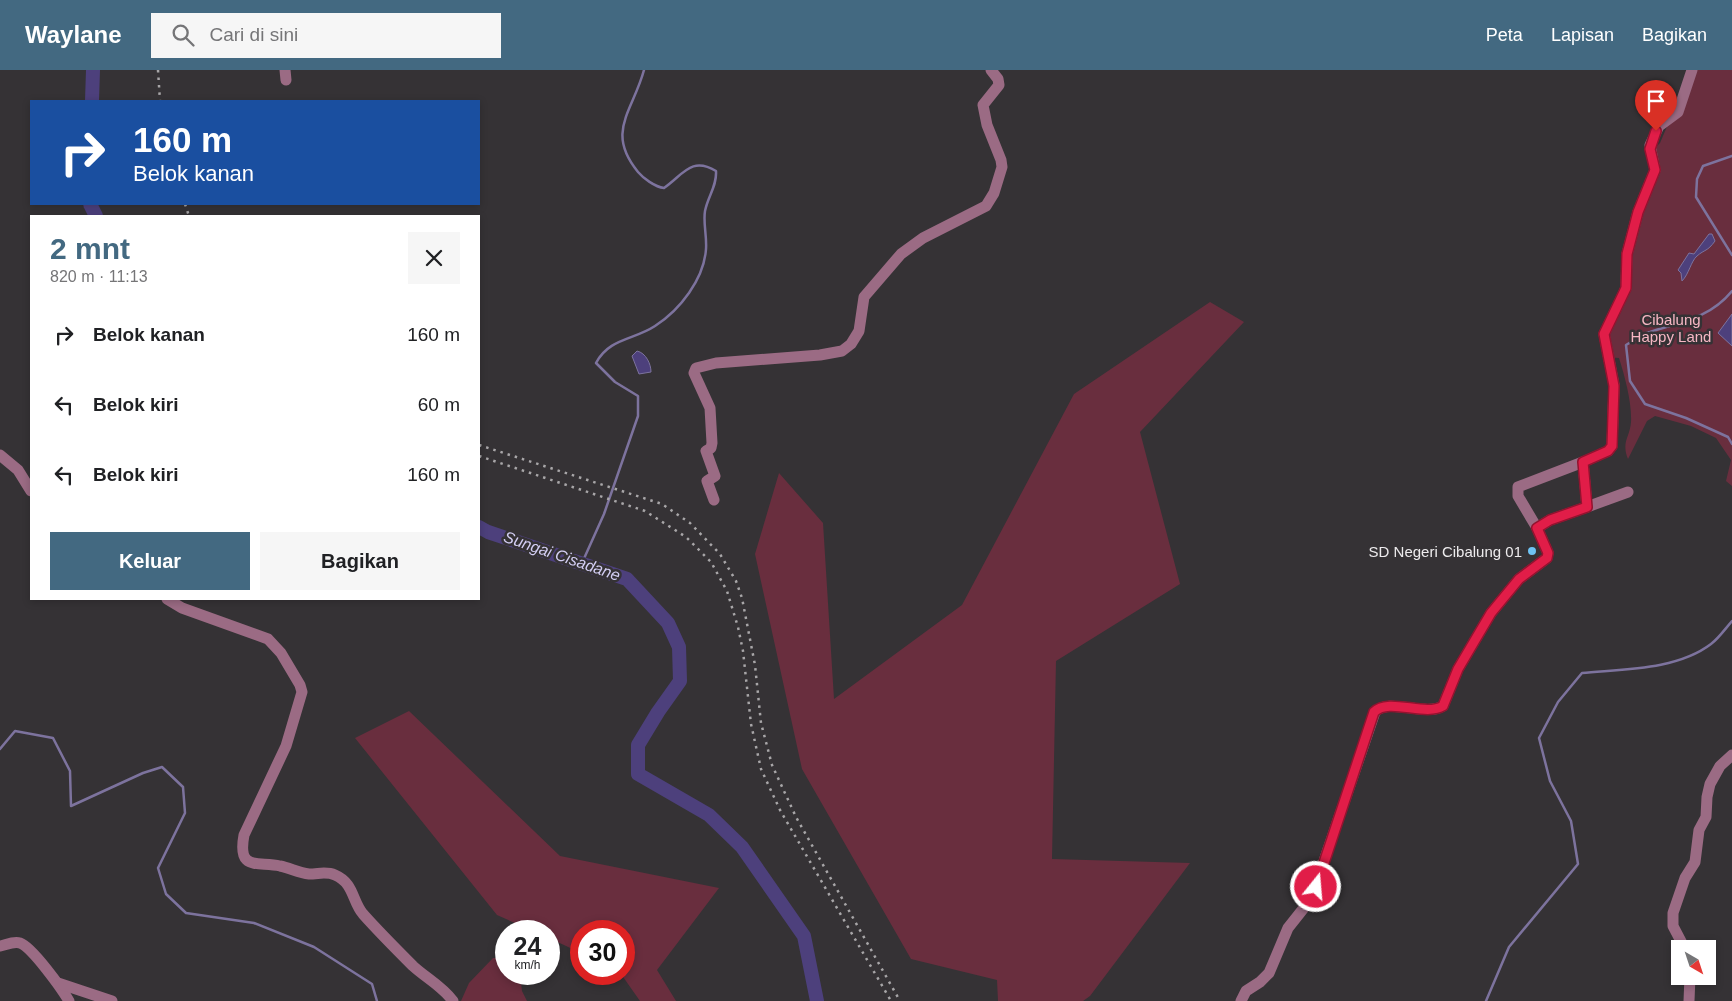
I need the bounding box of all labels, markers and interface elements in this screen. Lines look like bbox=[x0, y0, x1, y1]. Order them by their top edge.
search box bbox=[151, 13, 501, 58]
text: Waylane bbox=[25, 21, 121, 48]
icon: search bbox=[169, 21, 197, 49]
text: Cari di sini bbox=[209, 24, 298, 45]
text: Peta bbox=[1486, 25, 1523, 45]
text: Lapisan bbox=[1551, 25, 1614, 45]
text: Bagikan bbox=[1642, 25, 1707, 45]
pin bbox=[1635, 80, 1677, 131]
icon: arrive bbox=[1642, 87, 1670, 115]
icon: right bbox=[50, 120, 115, 185]
text: 160 m bbox=[133, 120, 232, 159]
text: Belok kanan bbox=[133, 161, 254, 186]
text: 2 mnt bbox=[50, 232, 130, 265]
button: close bbox=[408, 232, 460, 284]
text: 820 m · 11:13 bbox=[50, 268, 148, 285]
park label: Cibalung Happy Land bbox=[1631, 311, 1711, 345]
icon: right bbox=[50, 321, 78, 349]
text: Belok kanan bbox=[93, 324, 205, 345]
text: 160 m bbox=[407, 324, 460, 345]
icon: left bbox=[50, 391, 78, 419]
text: Belok kiri bbox=[93, 394, 179, 415]
text: 60 m bbox=[418, 394, 460, 415]
icon: left bbox=[50, 461, 78, 489]
text: Belok kiri bbox=[93, 464, 179, 485]
text: 160 m bbox=[407, 464, 460, 485]
water label: Sungai Cisadane bbox=[502, 528, 622, 584]
button: Keluar bbox=[50, 532, 250, 590]
button: Bagikan bbox=[260, 532, 460, 590]
place label: SD Negeri Cibalung 01 bbox=[1369, 543, 1522, 560]
marker: SD Negeri Cibalung 01 bbox=[1526, 545, 1538, 557]
position arrow bbox=[1289, 860, 1341, 912]
speed limit sign: 30 bbox=[570, 920, 635, 985]
text: 24 bbox=[514, 932, 541, 960]
north arrow bbox=[1671, 940, 1716, 985]
map controls bbox=[1671, 940, 1716, 985]
text: km/h bbox=[514, 958, 541, 972]

